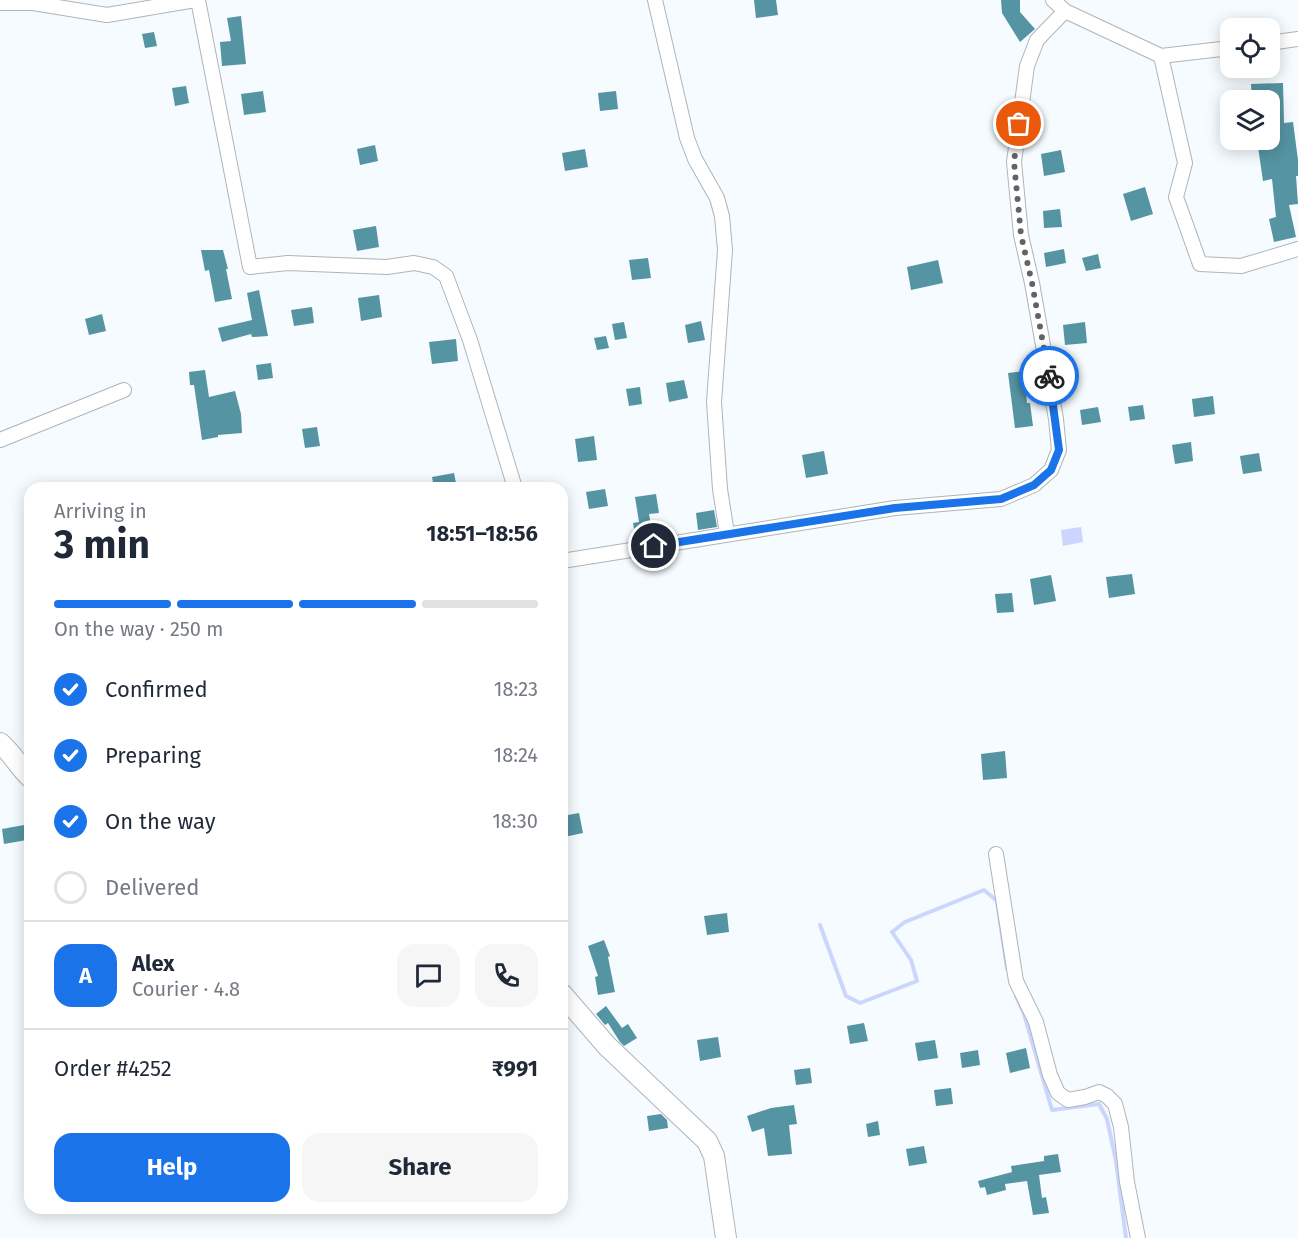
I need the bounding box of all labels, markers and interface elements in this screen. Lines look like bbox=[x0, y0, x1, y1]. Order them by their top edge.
map controls bbox=[1220, 18, 1280, 150]
button: locate bbox=[1220, 18, 1280, 78]
button: layers bbox=[1220, 90, 1280, 150]
pin bbox=[993, 98, 1044, 149]
icon: bag bbox=[1002, 107, 1035, 140]
courier bbox=[1019, 346, 1079, 406]
icon: bike bbox=[1033, 360, 1066, 393]
text: Arriving in bbox=[54, 499, 147, 523]
text: 18:51–18:56 bbox=[426, 520, 538, 547]
pin bbox=[628, 520, 679, 571]
text: 3 min bbox=[54, 522, 150, 568]
icon: home bbox=[637, 529, 670, 562]
text: On the way · 250 m bbox=[54, 617, 223, 641]
icon: check bbox=[54, 673, 87, 706]
text: Confirmed bbox=[105, 676, 208, 703]
text: 18:23 bbox=[494, 677, 538, 701]
icon: check bbox=[54, 739, 87, 772]
text: Preparing bbox=[105, 742, 201, 769]
text: 18:24 bbox=[494, 743, 538, 767]
icon: check bbox=[54, 805, 87, 838]
text: On the way bbox=[105, 808, 216, 835]
text: 18:30 bbox=[492, 809, 538, 833]
text: Delivered bbox=[105, 874, 200, 901]
button: chat bbox=[397, 944, 460, 1007]
button: phone bbox=[475, 944, 538, 1007]
text: Alex bbox=[132, 950, 175, 977]
text: A bbox=[79, 962, 92, 989]
text: Courier · 4.8 bbox=[132, 977, 240, 1001]
text: Order #4252 bbox=[54, 1055, 172, 1082]
text: ₹991 bbox=[492, 1055, 538, 1082]
button: Help bbox=[54, 1133, 290, 1202]
button: Share bbox=[302, 1133, 538, 1202]

